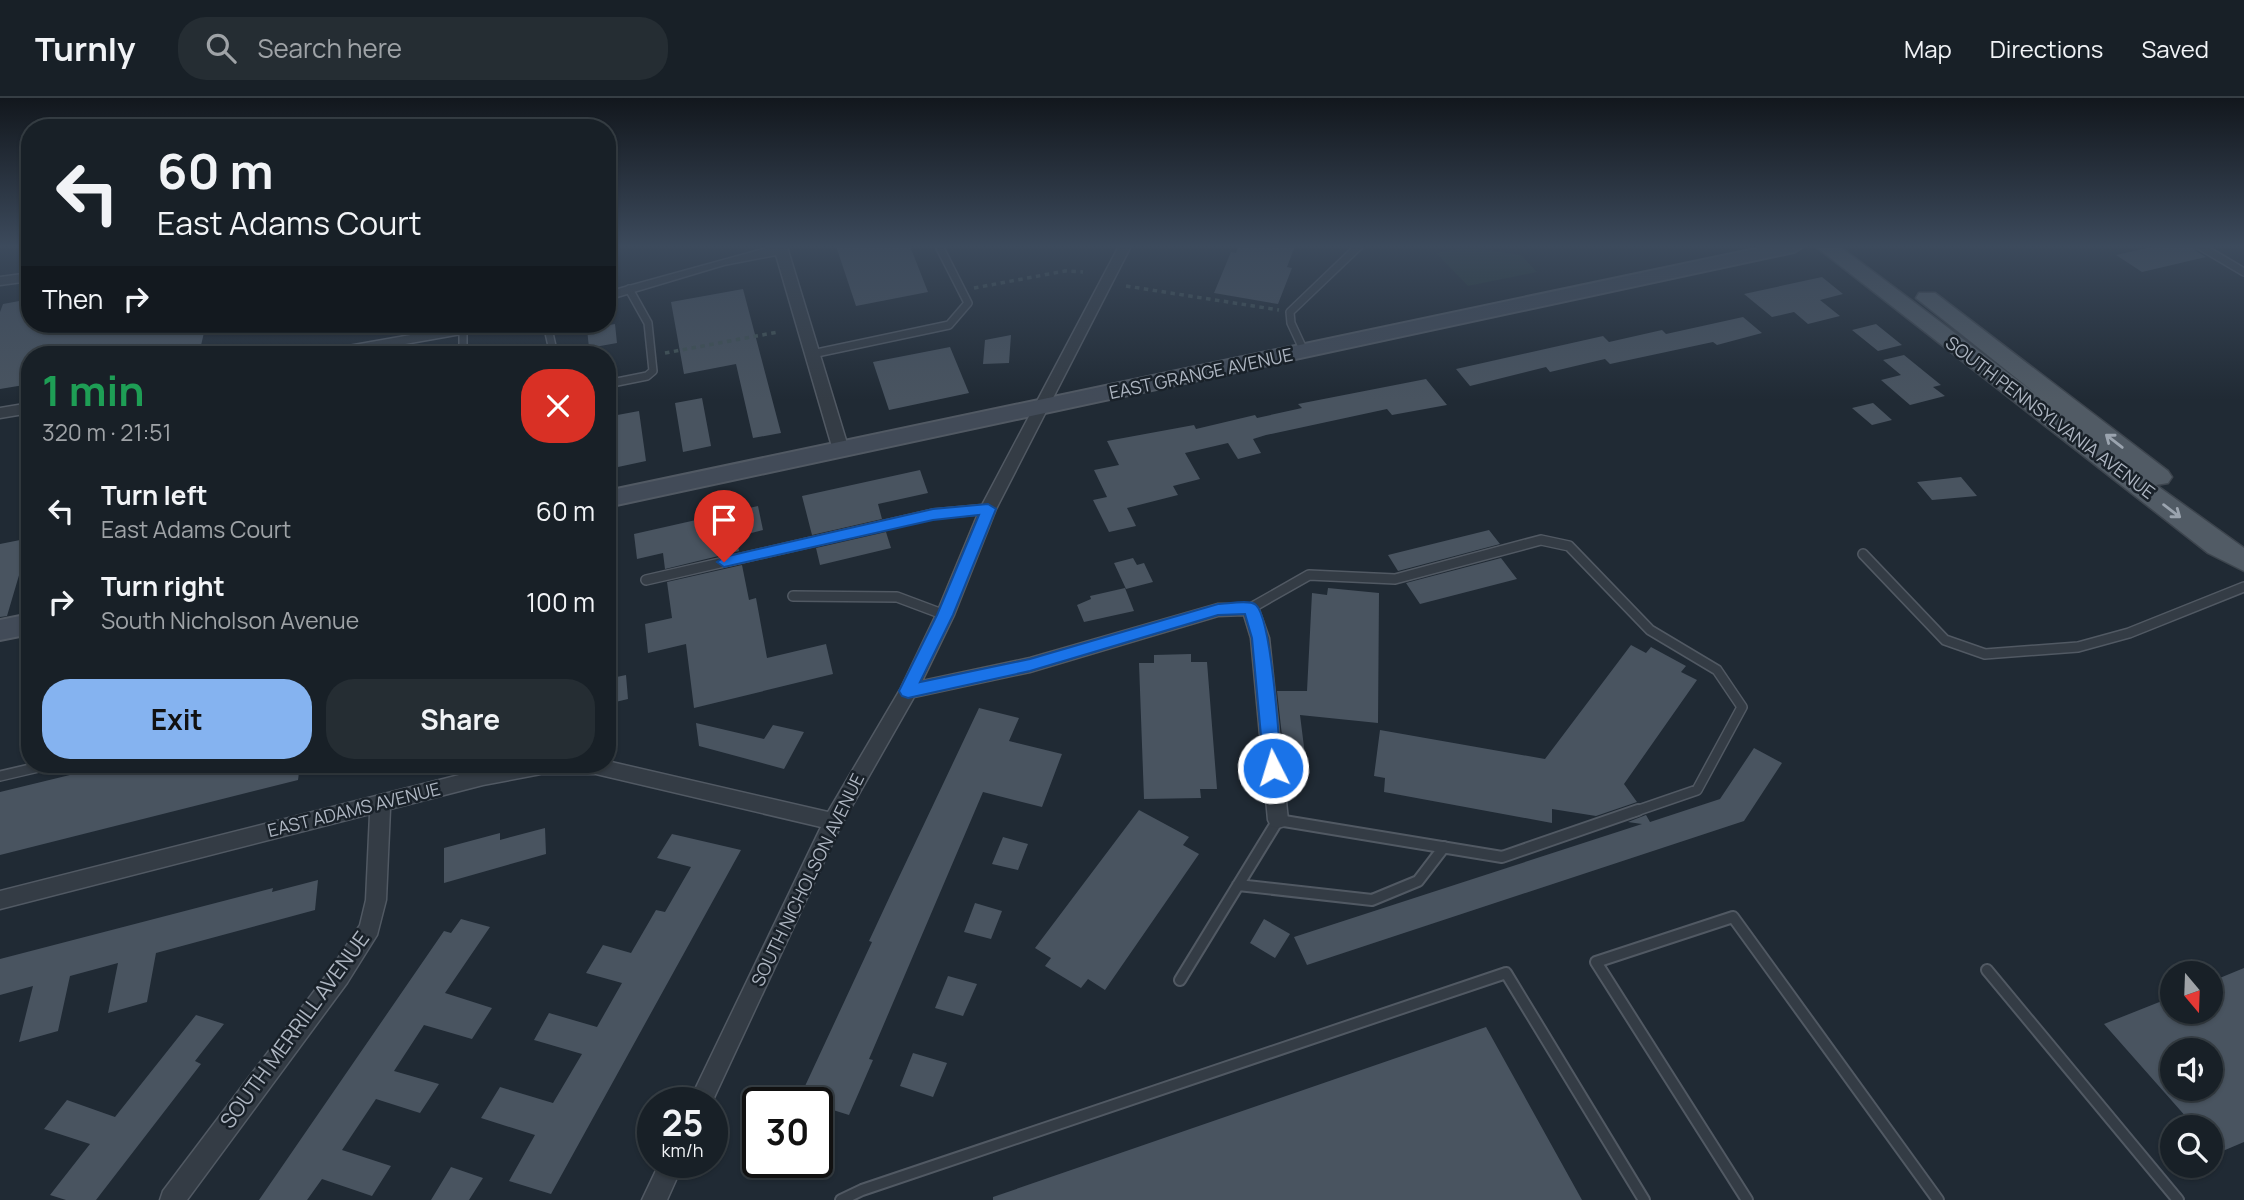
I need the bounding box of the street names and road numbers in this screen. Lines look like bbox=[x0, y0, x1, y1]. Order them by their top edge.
street label: SOUTH PENNSYLVANIA AVENUE bbox=[1941, 330, 2160, 504]
street label: EAST GRANGE AVENUE bbox=[1107, 342, 1295, 404]
street label: SOUTH NICHOLSON AVENUE bbox=[745, 769, 869, 990]
street label: EAST ADAMS AVENUE bbox=[265, 776, 443, 842]
street label: SOUTH MERRILL AVENUE bbox=[213, 925, 375, 1134]

